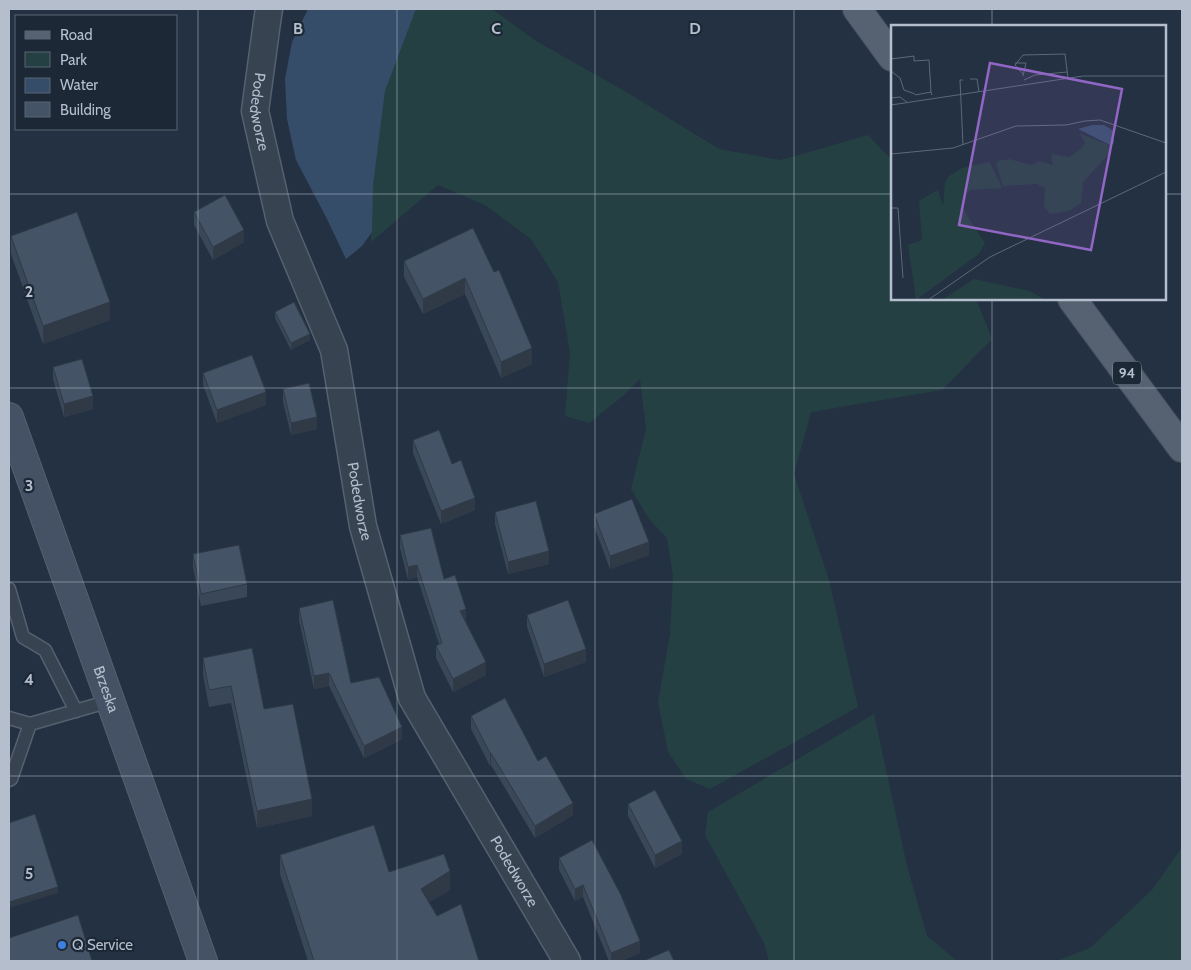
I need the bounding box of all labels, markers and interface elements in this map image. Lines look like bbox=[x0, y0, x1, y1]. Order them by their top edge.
legend bbox=[15, 15, 178, 130]
text: B bbox=[293, 19, 303, 38]
text: C bbox=[491, 19, 501, 38]
text: D bbox=[689, 19, 701, 38]
inset map bbox=[891, 25, 1166, 300]
text: Road bbox=[60, 26, 93, 44]
text: Park bbox=[60, 51, 87, 69]
street label: Podedworze bbox=[246, 71, 273, 153]
text: Water bbox=[60, 76, 98, 94]
text: Building bbox=[60, 101, 111, 119]
text: 2 bbox=[25, 282, 33, 301]
road number: 94 bbox=[1113, 362, 1141, 384]
street label: Podedworze bbox=[344, 461, 376, 543]
text: 3 bbox=[25, 476, 33, 495]
street label: Brzeska bbox=[89, 663, 123, 716]
text: 4 bbox=[24, 670, 34, 689]
street label: Podedworze bbox=[486, 833, 542, 910]
text: 5 bbox=[25, 864, 33, 883]
place label: Q Service bbox=[72, 936, 133, 954]
marker: Q Service bbox=[56, 939, 68, 951]

